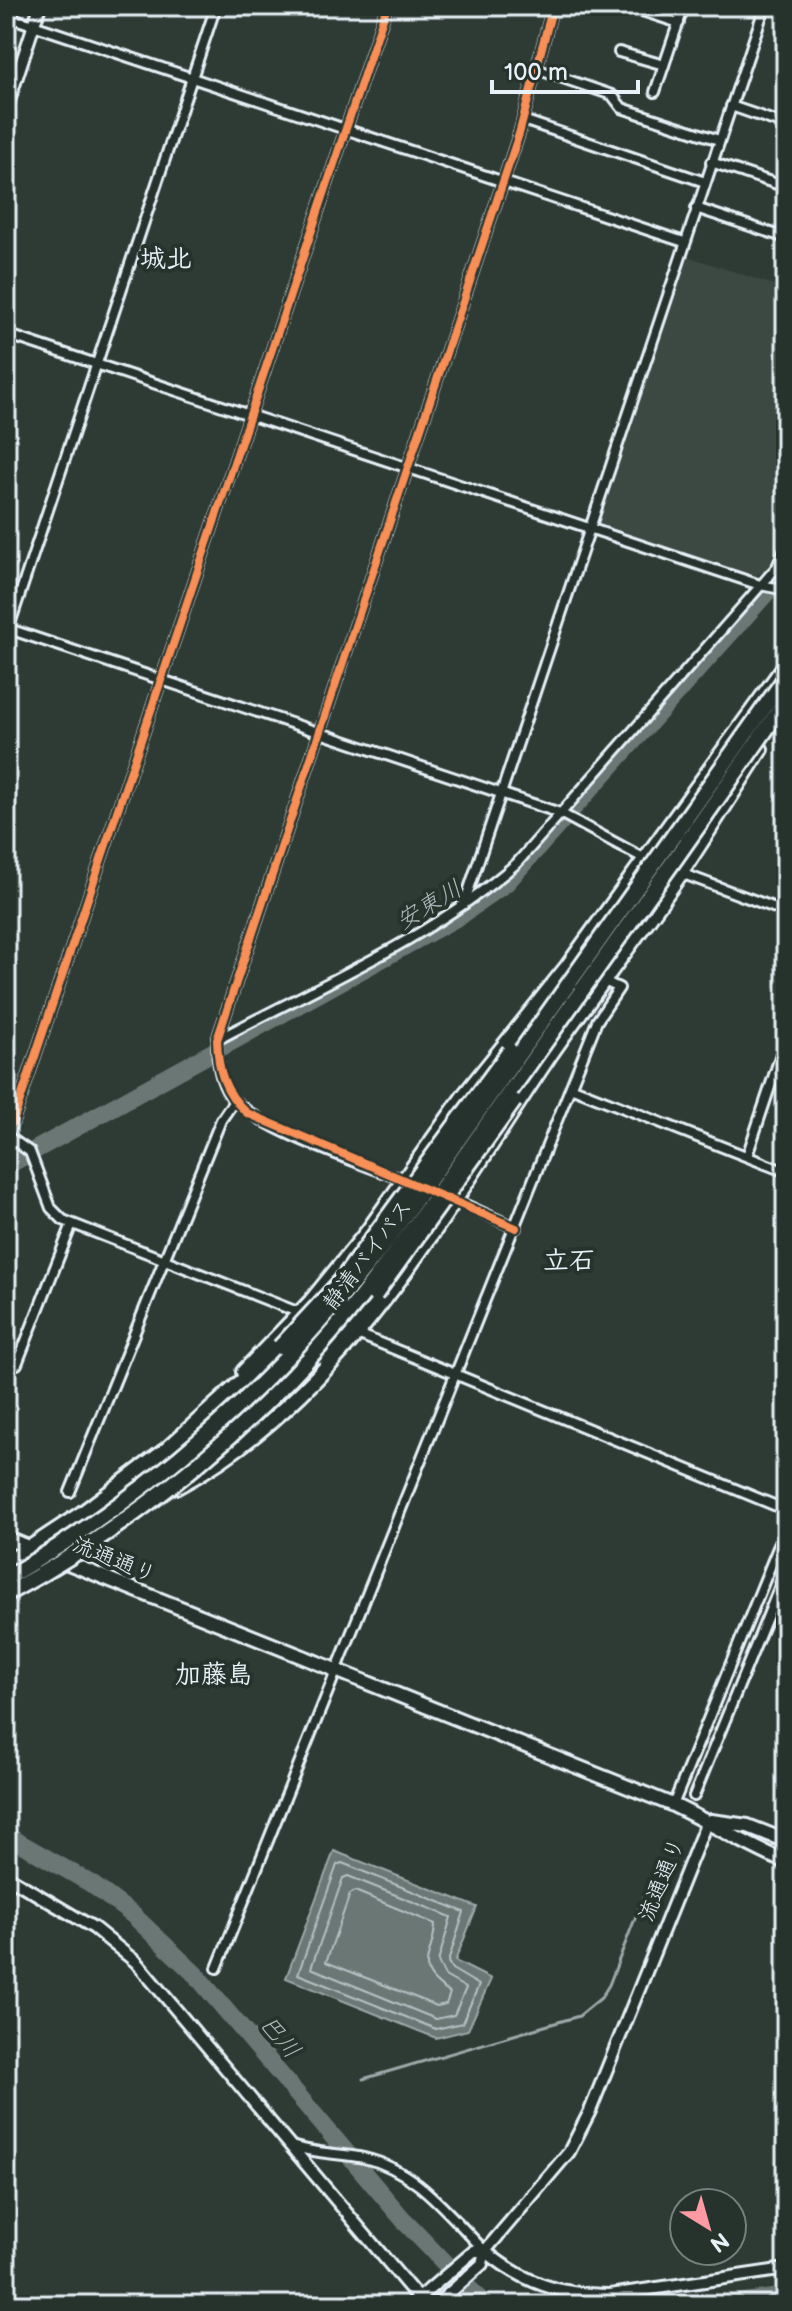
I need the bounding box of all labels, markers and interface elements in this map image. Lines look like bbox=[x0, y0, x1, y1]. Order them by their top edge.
scale bar bbox=[492, 44, 638, 94]
text: 100 m bbox=[504, 58, 568, 87]
district label: 城北 bbox=[140, 244, 192, 275]
water label: 安東川 bbox=[391, 874, 467, 936]
street label: 静清バイパス bbox=[318, 1194, 418, 1316]
district label: 立石 bbox=[543, 1246, 595, 1277]
street label: 流通通り bbox=[68, 1531, 160, 1589]
district label: 加藤島 bbox=[175, 1660, 253, 1691]
street label: 流通通り bbox=[633, 1834, 691, 1926]
water label: 巴川 bbox=[253, 2009, 307, 2065]
north arrow bbox=[668, 2187, 748, 2267]
text: N bbox=[704, 2226, 734, 2258]

